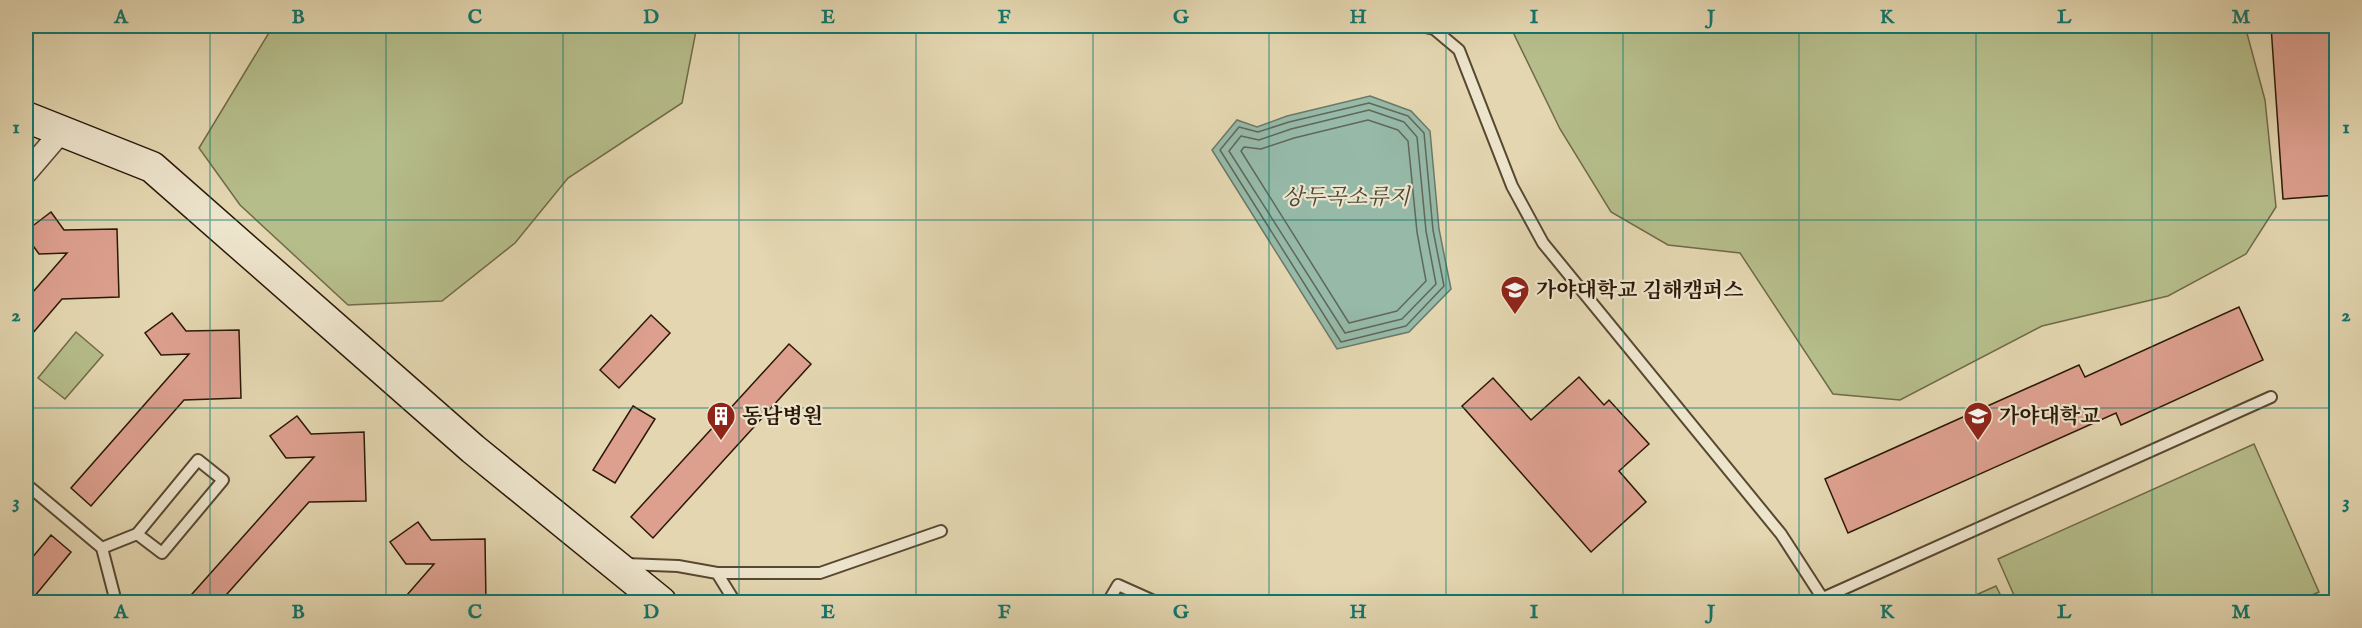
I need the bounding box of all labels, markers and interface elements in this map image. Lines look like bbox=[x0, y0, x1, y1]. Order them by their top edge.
text: A bbox=[113, 5, 129, 30]
text: B bbox=[291, 5, 305, 30]
text: C bbox=[468, 5, 482, 30]
text: D bbox=[643, 5, 659, 30]
text: E bbox=[821, 5, 835, 30]
text: F bbox=[998, 5, 1011, 30]
text: G bbox=[1173, 5, 1190, 30]
text: H bbox=[1349, 5, 1367, 30]
text: I bbox=[1530, 5, 1539, 30]
text: J bbox=[1704, 5, 1716, 30]
text: K bbox=[1880, 5, 1896, 30]
text: L bbox=[2057, 5, 2072, 30]
text: M bbox=[2232, 5, 2251, 30]
text: 1 bbox=[12, 115, 20, 140]
text: 1 bbox=[2342, 115, 2350, 140]
water label: 상두곡소류지 bbox=[1282, 184, 1412, 212]
school or university icon: 가야대학교 김해캠퍼스 bbox=[1499, 274, 1531, 316]
place label: 가야대학교 김해캠퍼스 bbox=[1536, 278, 1743, 305]
text: 2 bbox=[11, 303, 21, 328]
text: 2 bbox=[2341, 303, 2351, 328]
building icon: 동남병원 bbox=[705, 400, 737, 442]
school or university icon: 가야대학교 bbox=[1962, 400, 1994, 442]
place label: 동남병원 bbox=[742, 404, 823, 431]
place label: 가야대학교 bbox=[1999, 404, 2100, 431]
text: 3 bbox=[12, 490, 20, 515]
text: 3 bbox=[2342, 490, 2350, 515]
text: A bbox=[113, 600, 129, 625]
text: B bbox=[291, 600, 305, 625]
text: C bbox=[468, 600, 482, 625]
text: D bbox=[643, 600, 659, 625]
text: E bbox=[821, 600, 835, 625]
text: F bbox=[998, 600, 1011, 625]
text: G bbox=[1173, 600, 1190, 625]
text: H bbox=[1349, 600, 1367, 625]
text: I bbox=[1530, 600, 1539, 625]
text: J bbox=[1704, 600, 1716, 625]
text: K bbox=[1880, 600, 1896, 625]
text: L bbox=[2057, 600, 2072, 625]
text: M bbox=[2232, 600, 2251, 625]

